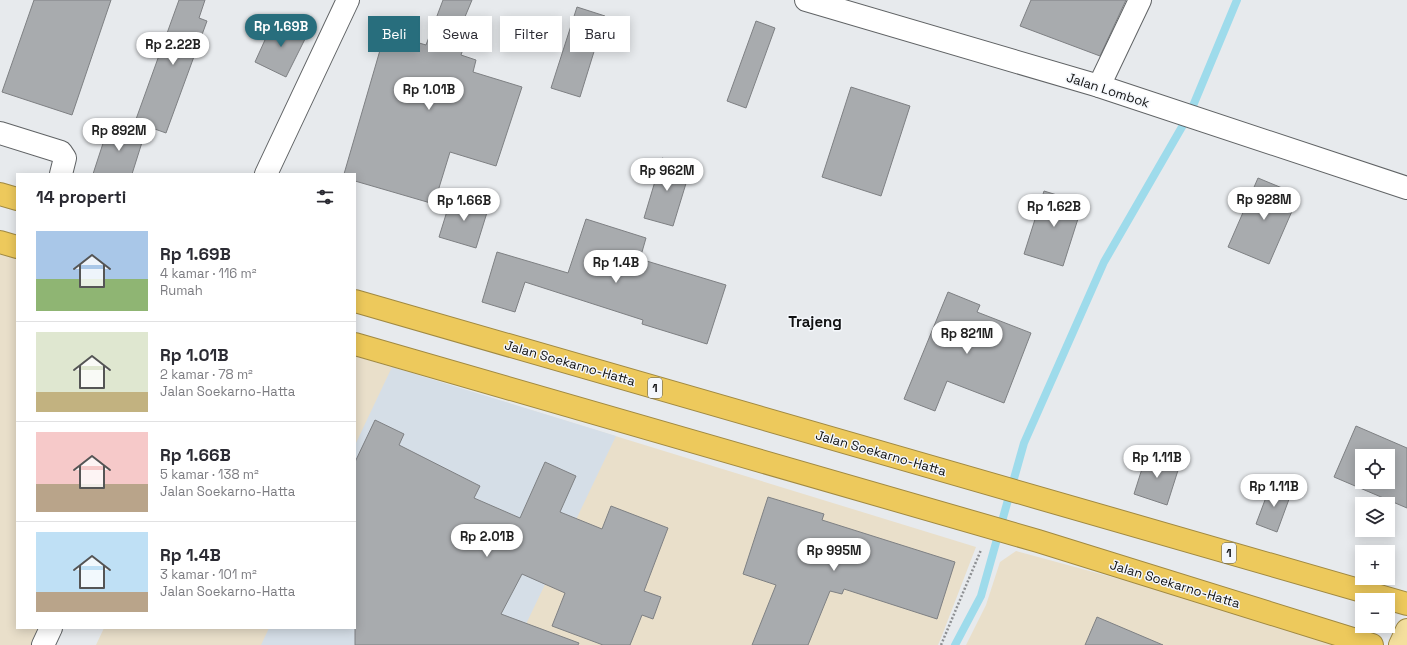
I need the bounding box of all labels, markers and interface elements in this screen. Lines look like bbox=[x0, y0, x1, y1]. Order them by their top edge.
pin: Rp 1.69B bbox=[240, 14, 322, 48]
chip: Beli bbox=[368, 16, 420, 52]
chip: Sewa bbox=[428, 16, 492, 52]
chip: Filter bbox=[500, 16, 562, 52]
chip: Baru bbox=[570, 16, 630, 52]
text: Rp 1.69B bbox=[254, 18, 308, 35]
pin: Rp 2.22B bbox=[132, 32, 214, 66]
text: Rp 2.22B bbox=[145, 36, 201, 53]
street label: Jalan Lombok bbox=[1064, 69, 1152, 111]
pin: Rp 1.01B bbox=[388, 77, 470, 111]
text: Rp 1.01B bbox=[403, 81, 455, 98]
pin: Rp 892M bbox=[82, 118, 156, 152]
text: Rp 892M bbox=[92, 122, 146, 139]
pin: Rp 962M bbox=[630, 158, 704, 192]
text: Rp 962M bbox=[639, 162, 695, 179]
text: 14 properti bbox=[36, 186, 126, 208]
icon: filters bbox=[314, 186, 336, 208]
pin: Rp 928M bbox=[1227, 187, 1301, 221]
pin: Rp 1.66B bbox=[423, 188, 505, 222]
text: Rp 928M bbox=[1237, 191, 1291, 208]
text: Rp 1.66B bbox=[437, 192, 491, 209]
pin: Rp 1.62B bbox=[1013, 194, 1095, 228]
text: Rp 1.62B bbox=[1027, 198, 1081, 215]
text: Rp 1.69B bbox=[160, 243, 231, 265]
icon: home bbox=[68, 247, 116, 295]
pin: Rp 1.4B bbox=[579, 250, 653, 284]
text: Rp 1.4B bbox=[593, 254, 639, 271]
text: 4 kamar · 116 m² bbox=[160, 265, 257, 282]
text: Rumah bbox=[160, 282, 203, 299]
district label: Trajeng bbox=[788, 312, 842, 331]
pin: Rp 821M bbox=[930, 321, 1004, 355]
text: Rp 821M bbox=[941, 325, 993, 342]
street label: Jalan Soekarno-Hatta bbox=[503, 336, 638, 390]
text: Rp 1.01B bbox=[160, 344, 228, 366]
icon: home bbox=[68, 348, 116, 396]
text: 2 kamar · 78 m² bbox=[160, 366, 253, 383]
road number: 1 bbox=[648, 378, 662, 398]
text: Jalan Soekarno-Hatta bbox=[160, 383, 295, 400]
street label: Jalan Soekarno-Hatta bbox=[814, 426, 949, 480]
text: Rp 1.66B bbox=[160, 444, 231, 466]
pin: Rp 1.11B bbox=[1116, 445, 1198, 479]
icon: home bbox=[68, 448, 116, 496]
text: Rp 1.11B bbox=[1132, 449, 1182, 466]
map controls bbox=[1355, 449, 1395, 633]
button: locate bbox=[1355, 449, 1395, 489]
text: 5 kamar · 138 m² bbox=[160, 466, 259, 483]
pin: Rp 1.11B bbox=[1233, 474, 1315, 508]
text: Rp 1.11B bbox=[1249, 478, 1299, 495]
text: Jalan Soekarno-Hatta bbox=[160, 483, 295, 500]
button: layers bbox=[1355, 497, 1395, 537]
pin: Rp 2.01B bbox=[446, 524, 528, 558]
text: Rp 2.01B bbox=[460, 528, 514, 545]
pin: Rp 995M bbox=[797, 538, 871, 572]
text: Rp 995M bbox=[806, 542, 862, 559]
road number: 1 bbox=[1222, 543, 1236, 563]
text: Rp 1.4B bbox=[160, 544, 221, 566]
button: + bbox=[1355, 545, 1395, 585]
icon: home bbox=[68, 548, 116, 596]
street label: Jalan Soekarno-Hatta bbox=[1108, 556, 1243, 612]
text: 3 kamar · 101 m² bbox=[160, 566, 257, 583]
text: Jalan Soekarno-Hatta bbox=[160, 583, 295, 600]
button: − bbox=[1355, 593, 1395, 633]

